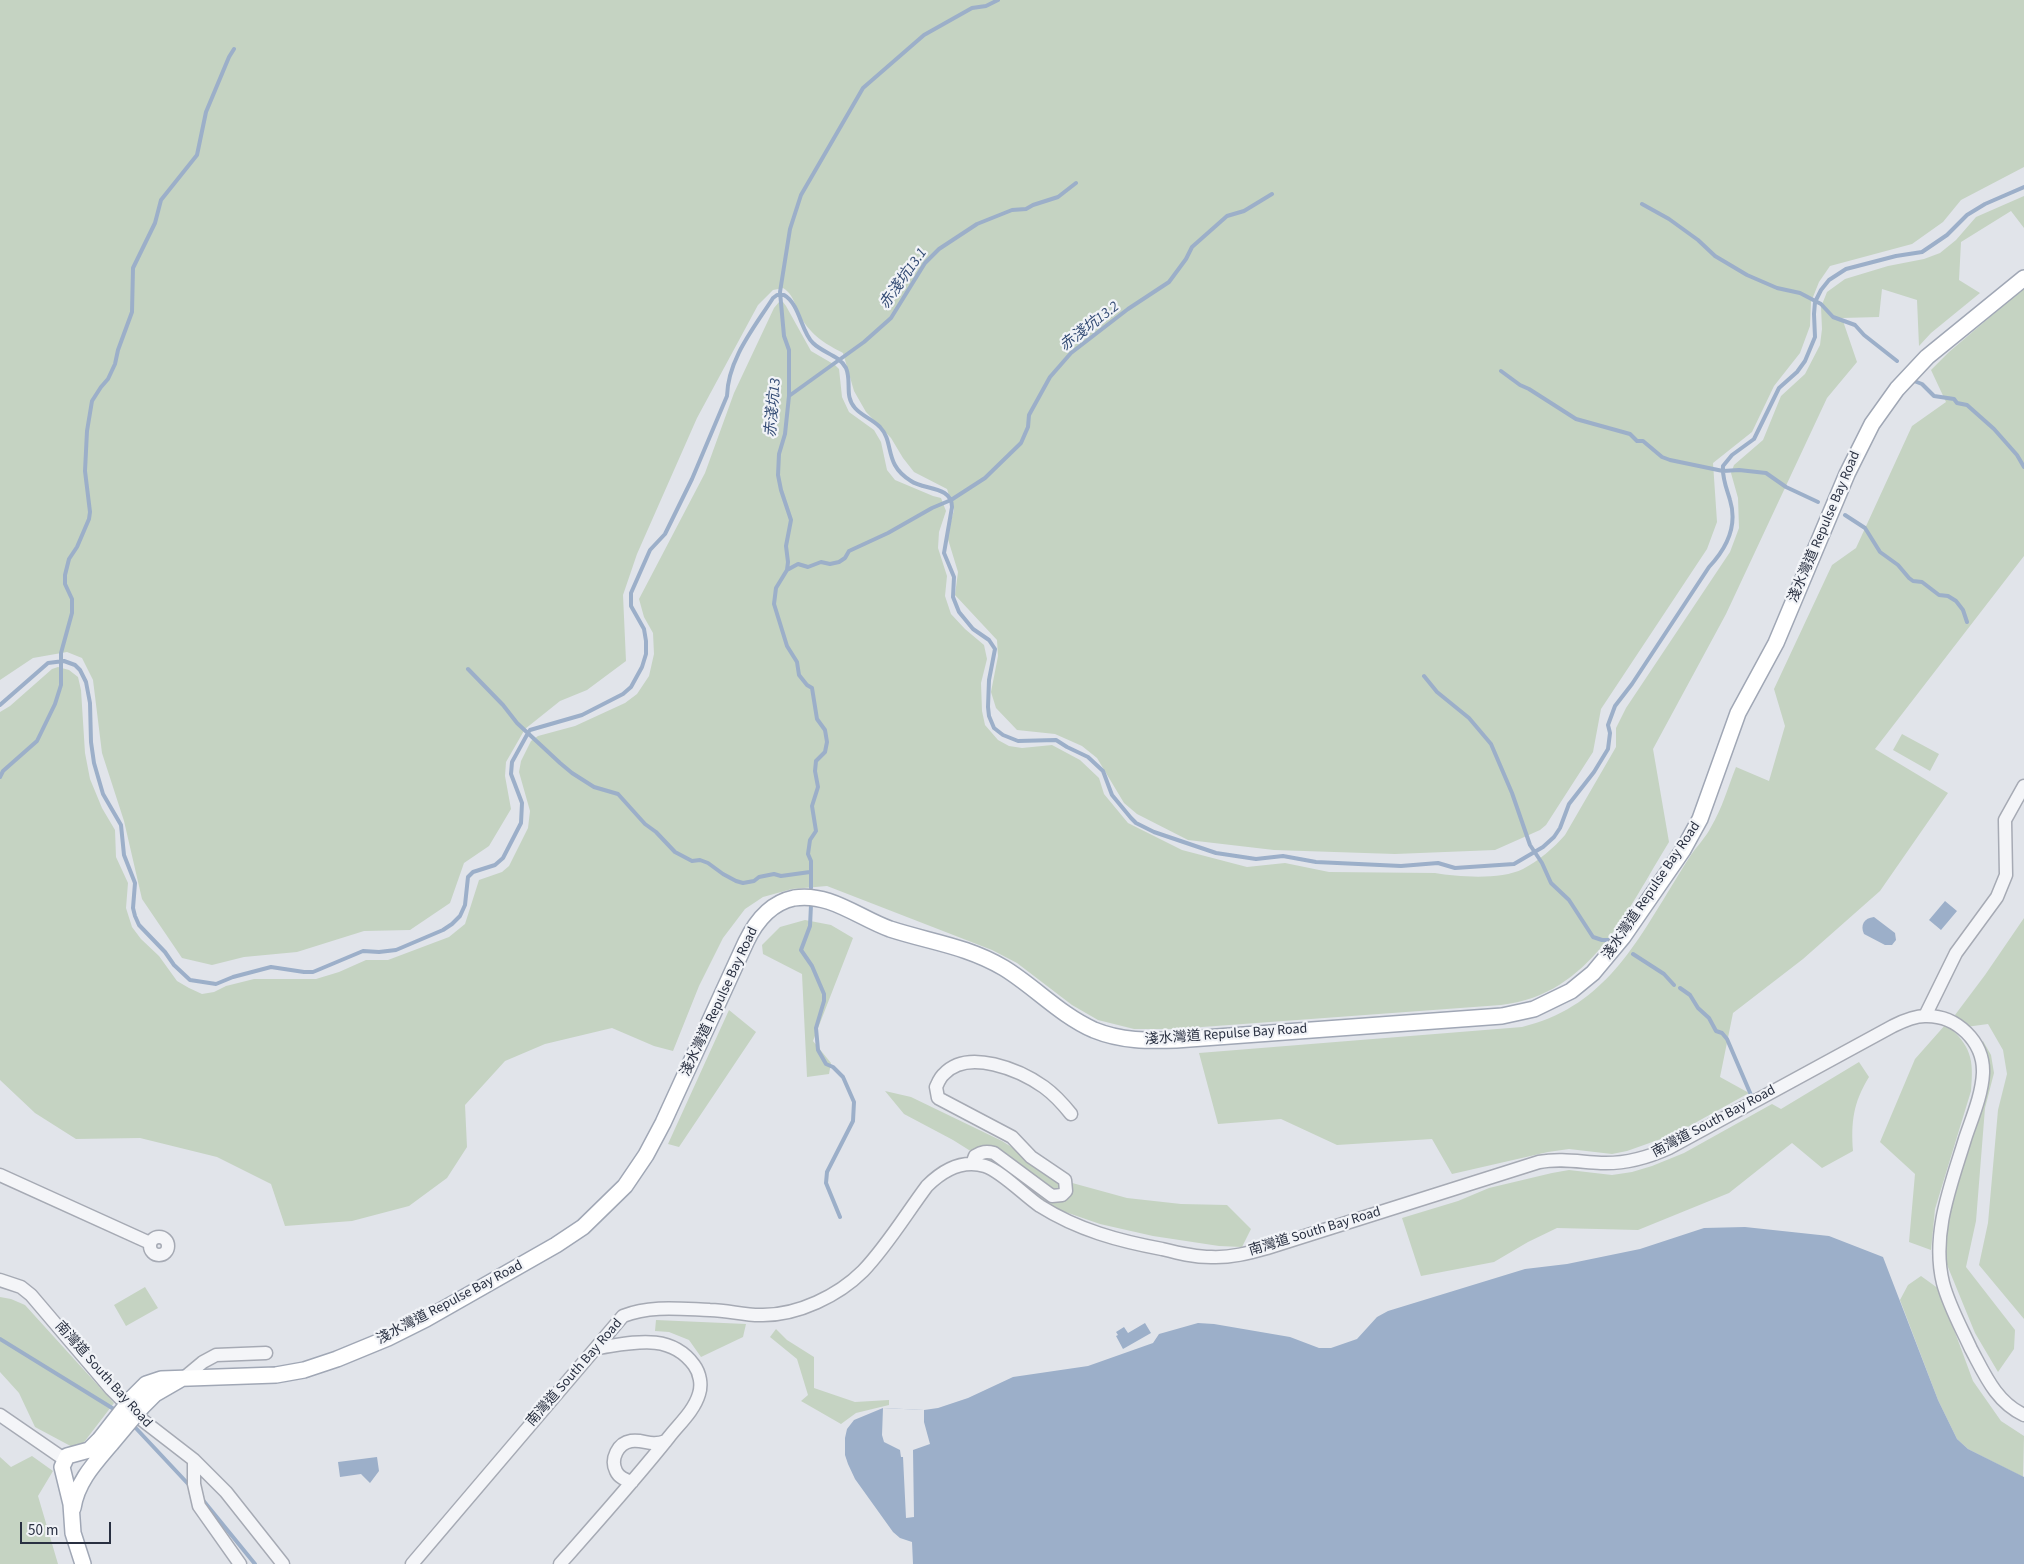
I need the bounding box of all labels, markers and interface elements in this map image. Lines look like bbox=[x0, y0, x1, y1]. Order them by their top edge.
water label: 赤淺坑13.1 bbox=[876, 245, 932, 313]
water label: 赤淺坑13.2 bbox=[1057, 298, 1123, 356]
water label: 赤淺坑13 bbox=[762, 378, 786, 438]
street label: 淺水灣道 Repulse Bay Road bbox=[1785, 449, 1865, 605]
street label: 淺水灣道 Repulse Bay Road bbox=[1600, 819, 1704, 963]
street label: 淺水灣道 Repulse Bay Road bbox=[678, 925, 762, 1079]
street label: 淺水灣道 Repulse Bay Road bbox=[1144, 1021, 1308, 1049]
street label: 南灣道 South Bay Road bbox=[1649, 1082, 1779, 1162]
street label: 南灣道 South Bay Road bbox=[1247, 1204, 1383, 1260]
street label: 淺水灣道 Repulse Bay Road bbox=[374, 1257, 526, 1349]
street label: 南灣道 South Bay Road bbox=[524, 1316, 626, 1430]
street label: 南灣道 South Bay Road bbox=[51, 1318, 155, 1432]
scale bar bbox=[22, 1512, 114, 1544]
text: 50 m bbox=[28, 1520, 58, 1541]

